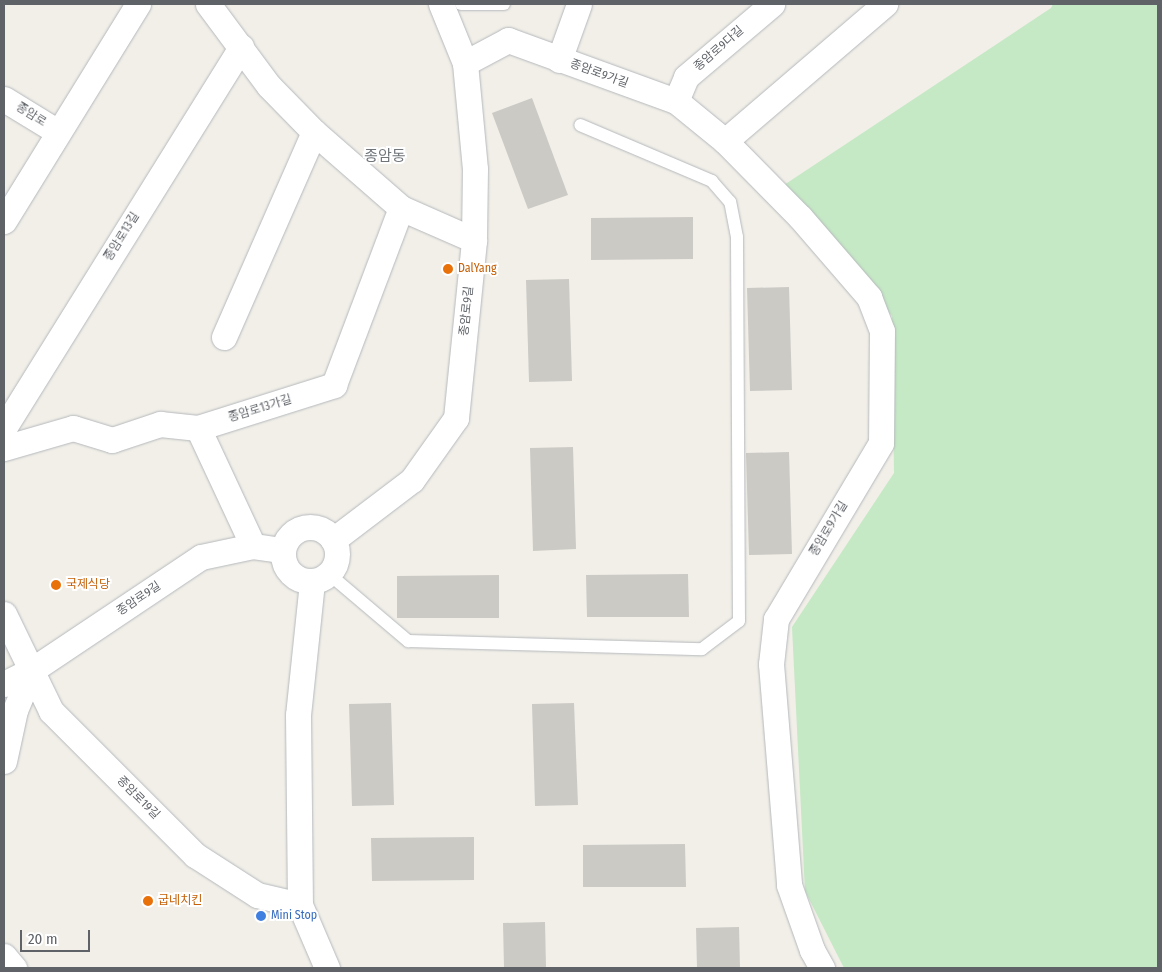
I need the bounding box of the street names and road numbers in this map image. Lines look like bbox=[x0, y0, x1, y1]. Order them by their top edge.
street label: 종암로9다길 bbox=[691, 24, 747, 74]
street label: 종암로9가길 bbox=[568, 57, 630, 91]
street label: 종암로 bbox=[13, 100, 49, 130]
street label: 종암로13길 bbox=[102, 210, 142, 264]
street label: 종암로9길 bbox=[457, 285, 477, 337]
street label: 종암로13가길 bbox=[227, 393, 293, 425]
street label: 종암로9가길 bbox=[807, 499, 851, 559]
street label: 종암로9길 bbox=[114, 579, 164, 619]
street label: 종암로19길 bbox=[114, 774, 162, 822]

